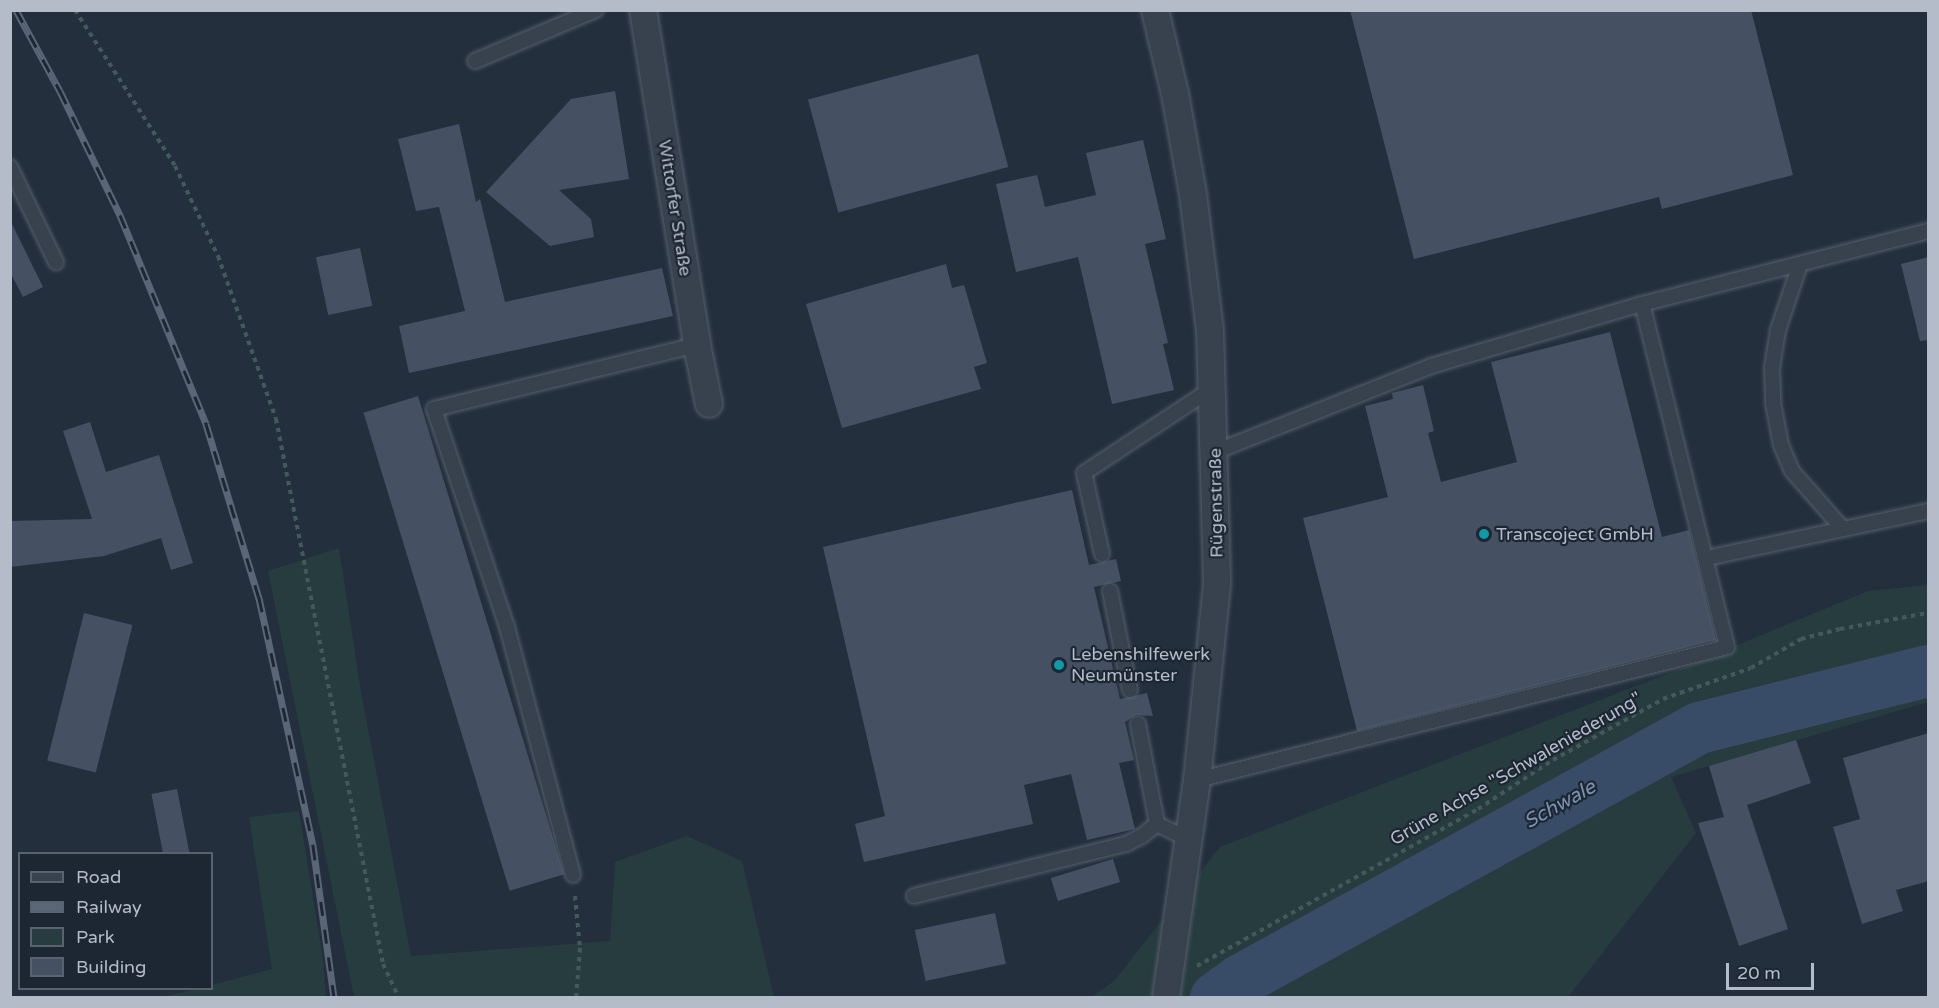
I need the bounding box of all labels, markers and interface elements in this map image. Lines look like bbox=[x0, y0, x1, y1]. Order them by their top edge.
street label: Wittorfer Straße bbox=[654, 138, 696, 278]
street label: Rügenstraße bbox=[1204, 448, 1228, 558]
place label: Transcoject GmbH bbox=[1496, 523, 1654, 545]
marker: Transcoject GmbH bbox=[1477, 527, 1491, 541]
place label: Lebenshilfewerk Neumünster bbox=[1071, 644, 1210, 686]
marker: Lebenshilfewerk Neumünster bbox=[1052, 658, 1066, 672]
street label: Grüne Achse "Schwaleniederung" bbox=[1386, 688, 1646, 850]
water label: Schwale bbox=[1520, 776, 1600, 834]
legend bbox=[18, 852, 213, 990]
text: Road bbox=[76, 866, 121, 888]
text: Railway bbox=[76, 896, 142, 918]
text: Park bbox=[76, 926, 114, 948]
scale bar bbox=[1729, 951, 1818, 989]
text: Building bbox=[76, 956, 146, 978]
text: 20 m bbox=[1737, 962, 1781, 984]

